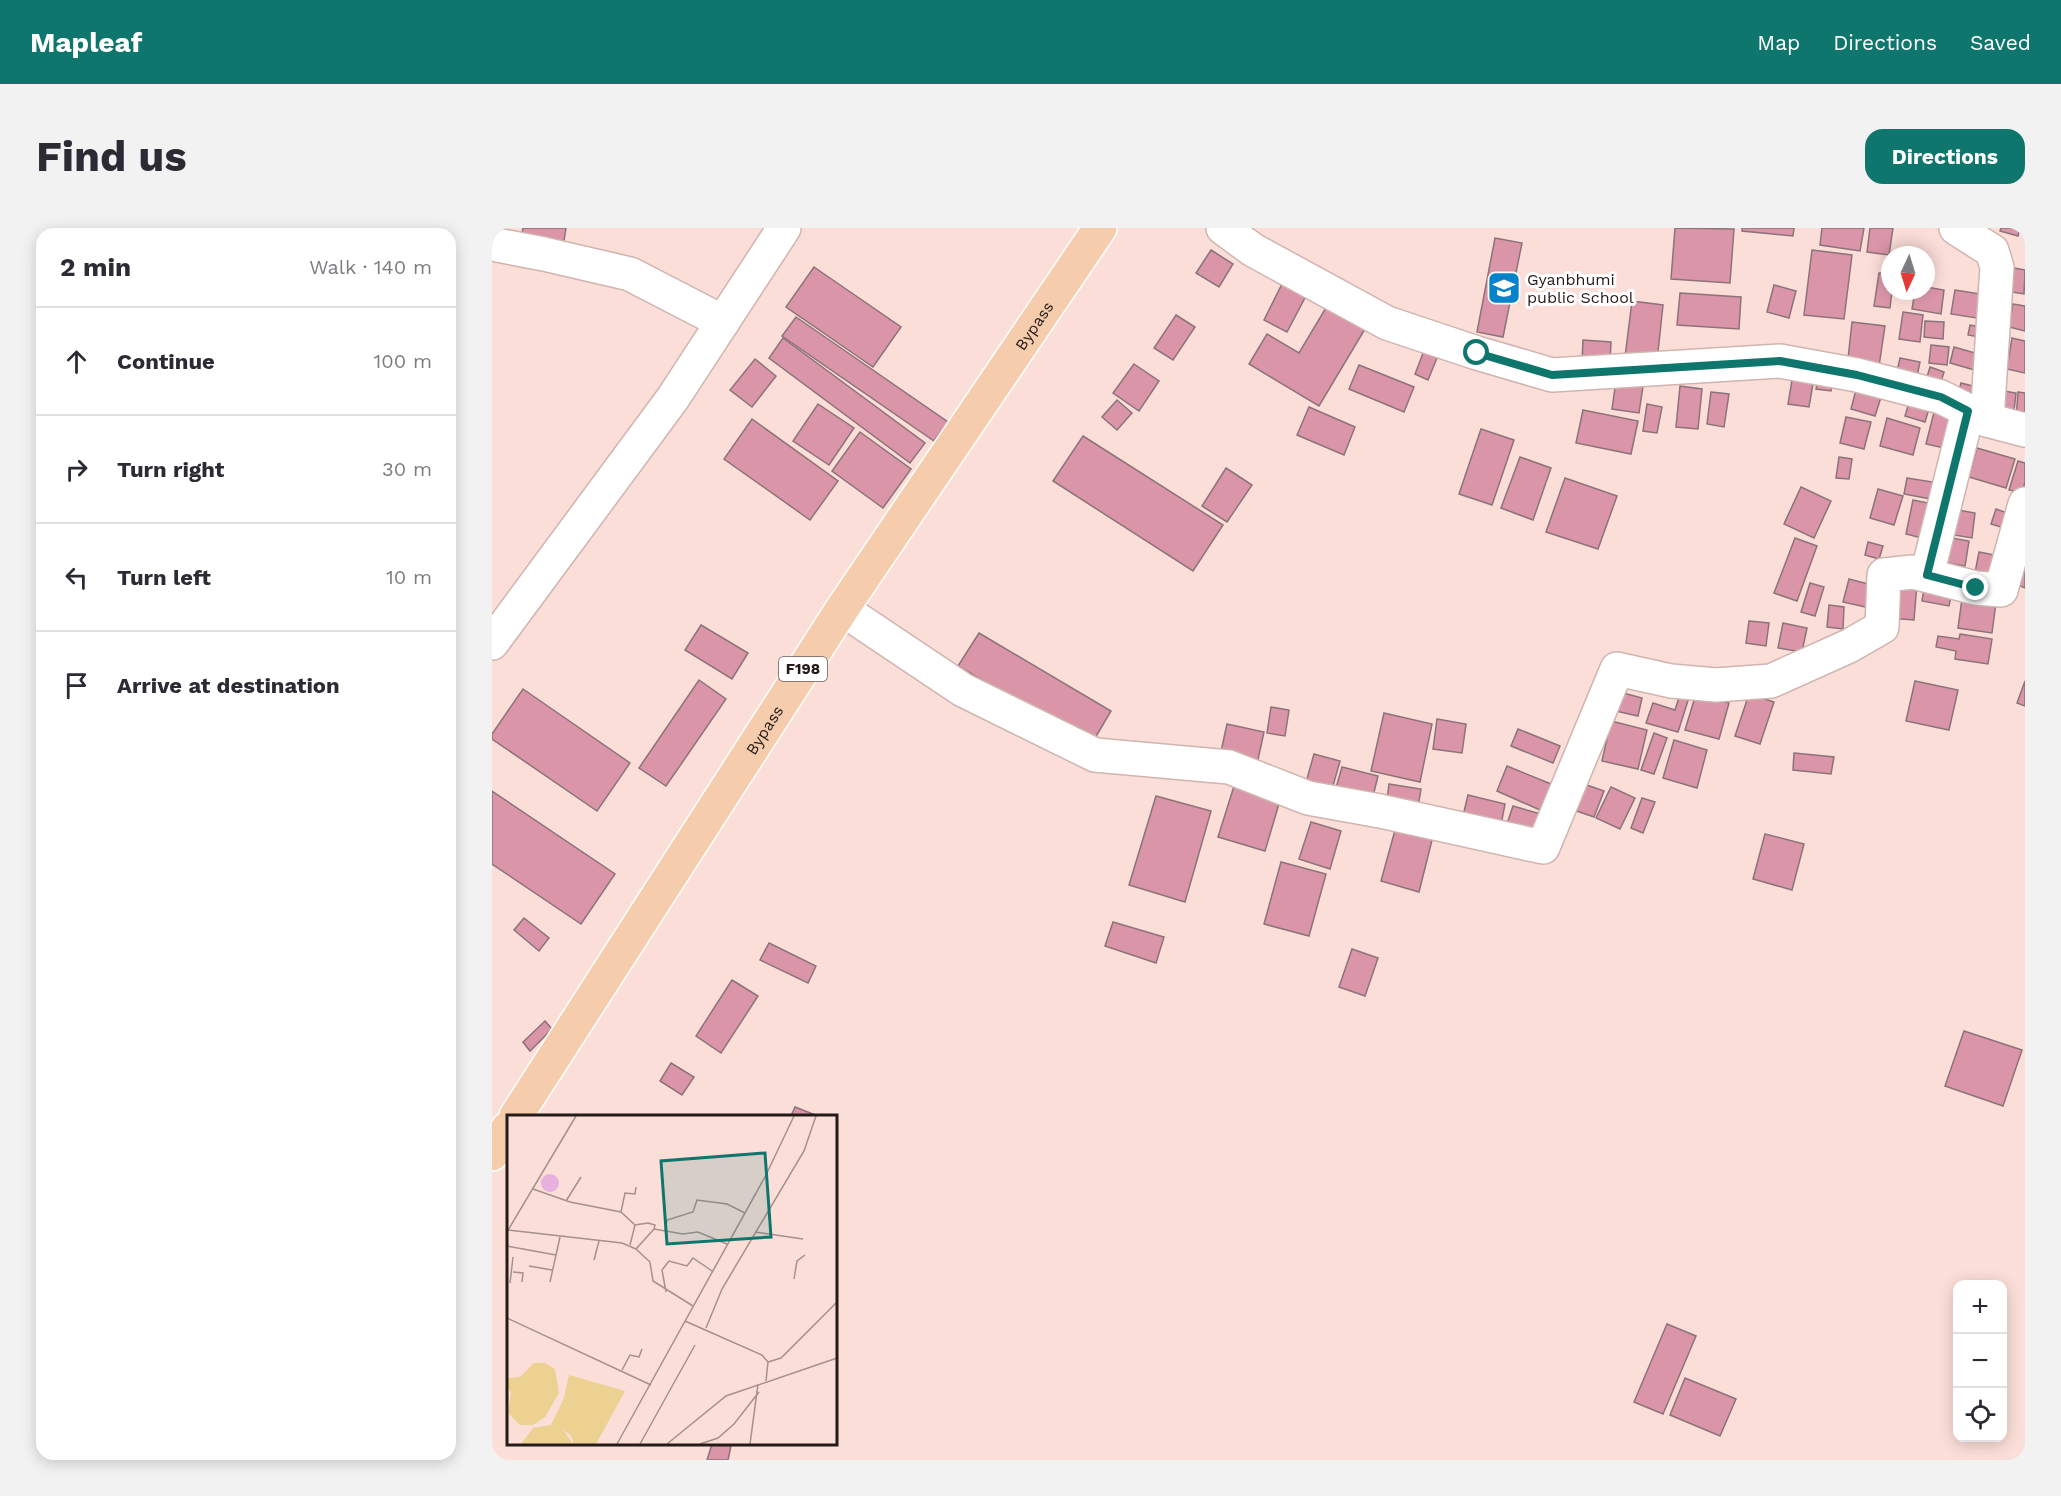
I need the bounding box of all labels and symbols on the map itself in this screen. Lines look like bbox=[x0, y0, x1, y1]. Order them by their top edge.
north arrow bbox=[1881, 246, 1935, 300]
school or university icon: Gyanbhumi public School bbox=[1486, 270, 1522, 306]
place label: Gyanbhumi public School bbox=[1527, 270, 1634, 307]
street label: Bypass bbox=[1011, 298, 1058, 354]
route start bbox=[1463, 339, 1489, 365]
route end bbox=[1962, 574, 1988, 600]
road number: F198 bbox=[779, 657, 827, 681]
street label: Bypass bbox=[742, 702, 787, 758]
inset map bbox=[507, 1115, 837, 1445]

